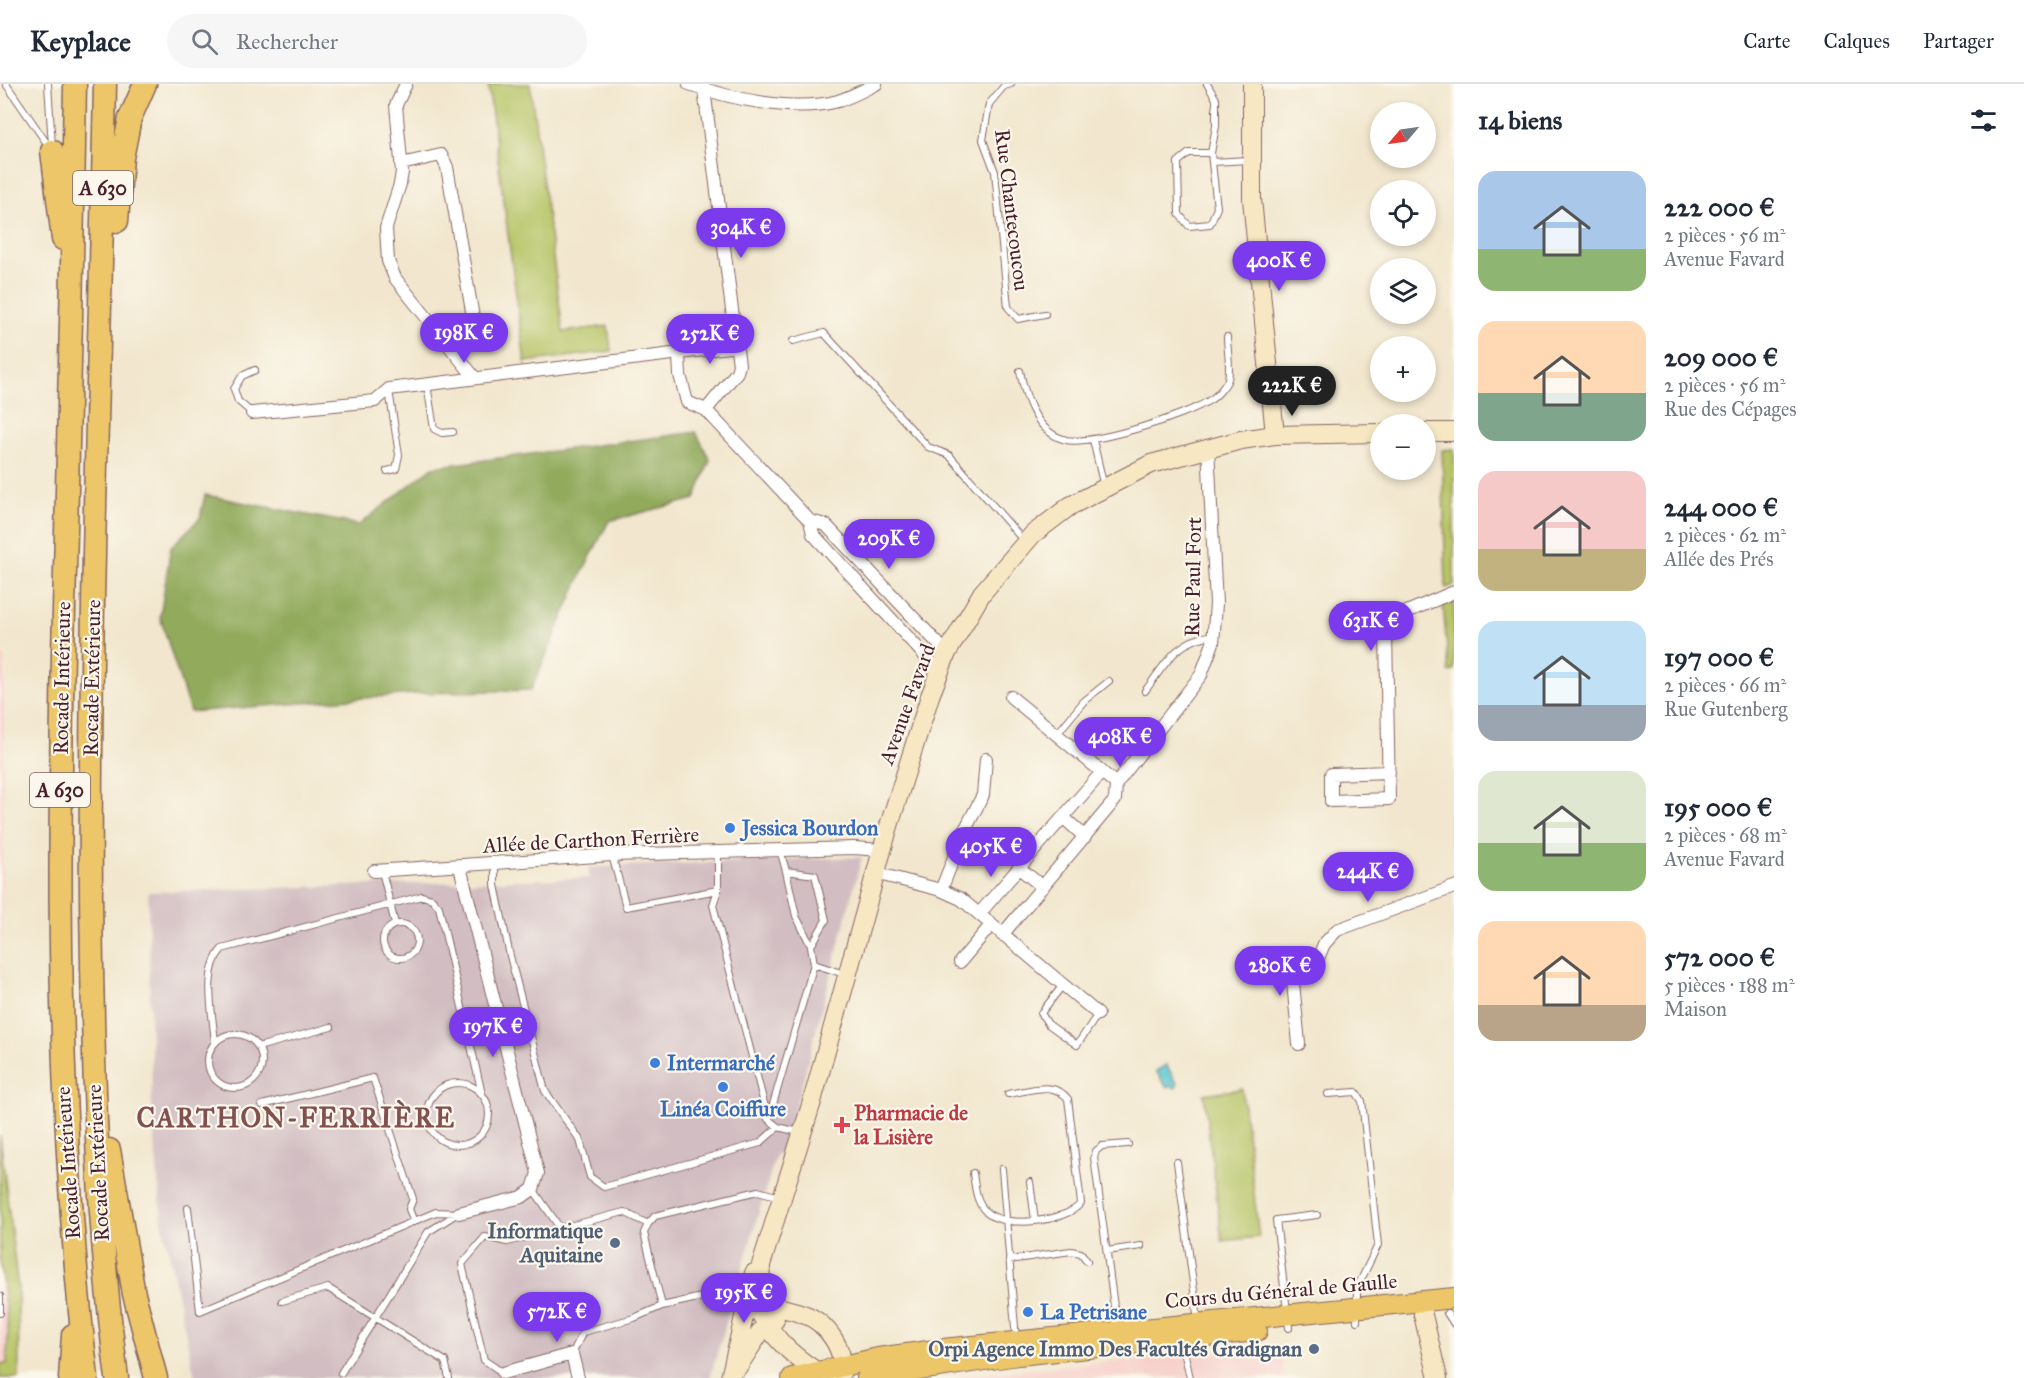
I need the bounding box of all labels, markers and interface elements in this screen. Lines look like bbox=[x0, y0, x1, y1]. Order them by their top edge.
search box bbox=[167, 14, 587, 68]
text: Keyplace bbox=[30, 24, 131, 59]
icon: search bbox=[188, 25, 221, 58]
text: Rechercher bbox=[236, 28, 338, 55]
text: Carte bbox=[1743, 28, 1790, 54]
text: Calques bbox=[1823, 28, 1890, 54]
text: Partager bbox=[1923, 28, 1994, 54]
north arrow bbox=[1370, 102, 1436, 168]
map controls bbox=[1370, 102, 1436, 480]
text: 14 biens bbox=[1478, 104, 1562, 136]
icon: filters bbox=[1967, 104, 2000, 137]
street label: Rue Chantecoucou bbox=[989, 128, 1035, 292]
road number: A 630 bbox=[73, 171, 133, 205]
button: locate bbox=[1370, 180, 1436, 246]
text: 222 000 € bbox=[1664, 191, 1775, 223]
icon: home bbox=[1526, 195, 1598, 267]
pin: 304K € bbox=[692, 208, 790, 259]
text: 304K € bbox=[710, 215, 772, 239]
text: 2 pièces · 56 m² bbox=[1664, 223, 1785, 247]
pin: 400K € bbox=[1230, 241, 1328, 292]
text: Avenue Favard bbox=[1664, 247, 1785, 271]
text: 400K € bbox=[1246, 248, 1312, 272]
button: layers bbox=[1370, 258, 1436, 324]
pin: 198K € bbox=[415, 313, 513, 364]
pin: 252K € bbox=[661, 314, 759, 365]
text: 198K € bbox=[434, 320, 494, 344]
text: 252K € bbox=[680, 321, 740, 345]
button: + bbox=[1370, 336, 1436, 402]
text: 209 000 € bbox=[1664, 341, 1778, 373]
icon: home bbox=[1526, 345, 1598, 417]
pin: 222K € bbox=[1243, 366, 1341, 417]
text: 222K € bbox=[1262, 373, 1322, 397]
text: 2 pièces · 56 m² bbox=[1664, 373, 1785, 397]
text: Rue des Cépages bbox=[1664, 397, 1797, 421]
button: − bbox=[1370, 414, 1436, 480]
text: 244 000 € bbox=[1664, 491, 1778, 523]
icon: home bbox=[1526, 495, 1598, 567]
street label: Rue Paul Fort bbox=[1179, 516, 1207, 637]
pin: 209K € bbox=[840, 519, 938, 570]
text: 2 pièces · 62 m² bbox=[1664, 523, 1786, 547]
text: 209K € bbox=[858, 526, 920, 550]
text: Allée des Prés bbox=[1664, 547, 1773, 571]
street label: Rocade Extérieure bbox=[78, 599, 106, 757]
street label: Rocade Intérieure bbox=[48, 601, 76, 755]
pin: 631K € bbox=[1322, 601, 1420, 652]
text: 631K € bbox=[1343, 608, 1399, 632]
street label: Avenue Favard bbox=[873, 640, 941, 769]
text: 197 000 € bbox=[1664, 641, 1774, 673]
icon: home bbox=[1526, 645, 1598, 717]
text: 2 pièces · 66 m² bbox=[1664, 673, 1786, 697]
text: Rue Gutenberg bbox=[1664, 697, 1788, 721]
pin: 408K € bbox=[1071, 717, 1169, 768]
text: 408K € bbox=[1088, 724, 1152, 748]
road number: A 630 bbox=[30, 773, 90, 807]
text: 195 000 € bbox=[1664, 791, 1773, 823]
icon: home bbox=[1526, 795, 1598, 867]
place label: Jessica Bourdon bbox=[739, 815, 879, 842]
street label: Allée de Carthon Ferrière bbox=[481, 821, 700, 859]
marker: Jessica Bourdon bbox=[723, 821, 737, 835]
text: 2 pièces · 68 m² bbox=[1664, 823, 1787, 847]
pin: 405K € bbox=[942, 827, 1040, 878]
text: 405K € bbox=[960, 834, 1022, 858]
text: Avenue Favard bbox=[1664, 847, 1785, 871]
pin: 244K € bbox=[1319, 852, 1417, 903]
text: 244K € bbox=[1337, 859, 1399, 883]
text: 572 000 € bbox=[1664, 941, 1775, 973]
icon: home bbox=[1526, 945, 1598, 1017]
pin: 280K € bbox=[1231, 946, 1329, 997]
text: 280K € bbox=[1249, 953, 1311, 977]
text: 5 pièces · 188 m² bbox=[1664, 973, 1795, 997]
text: Maison bbox=[1664, 997, 1727, 1021]
pin: 197K € bbox=[444, 1007, 542, 1058]
text: 197K € bbox=[463, 1014, 523, 1038]
place label: Intermarché bbox=[667, 1050, 775, 1076]
marker: Intermarché bbox=[648, 1056, 662, 1070]
marker: Linéa Coiffure bbox=[716, 1080, 730, 1094]
street label: Rocade Extérieure bbox=[81, 1083, 115, 1242]
street label: Rocade Intérieure bbox=[50, 1085, 86, 1240]
place label: Linéa Coiffure bbox=[660, 1096, 786, 1122]
district label: CARTHON-FERRIÈRE bbox=[136, 1099, 456, 1134]
place label: Pharmacie de la Lisière bbox=[853, 1100, 968, 1150]
marker: Pharmacie de la Lisière bbox=[835, 1118, 849, 1132]
place label: Informatique Aquitaine bbox=[488, 1218, 603, 1268]
marker: Informatique Aquitaine bbox=[608, 1236, 622, 1250]
street label: Cours du Général de Gaulle bbox=[1164, 1268, 1398, 1314]
pin: 195K € bbox=[695, 1273, 793, 1324]
text: 195K € bbox=[715, 1280, 773, 1304]
pin: 572K € bbox=[508, 1292, 606, 1343]
text: 572K € bbox=[527, 1299, 587, 1323]
place label: La Petrisane bbox=[1040, 1299, 1147, 1325]
marker: La Petrisane bbox=[1021, 1305, 1035, 1319]
place label: Orpi Agence Immo Des Facultés Gradignan bbox=[928, 1336, 1303, 1362]
marker: Orpi Agence Immo Des Facultés Gradignan bbox=[1307, 1342, 1321, 1356]

